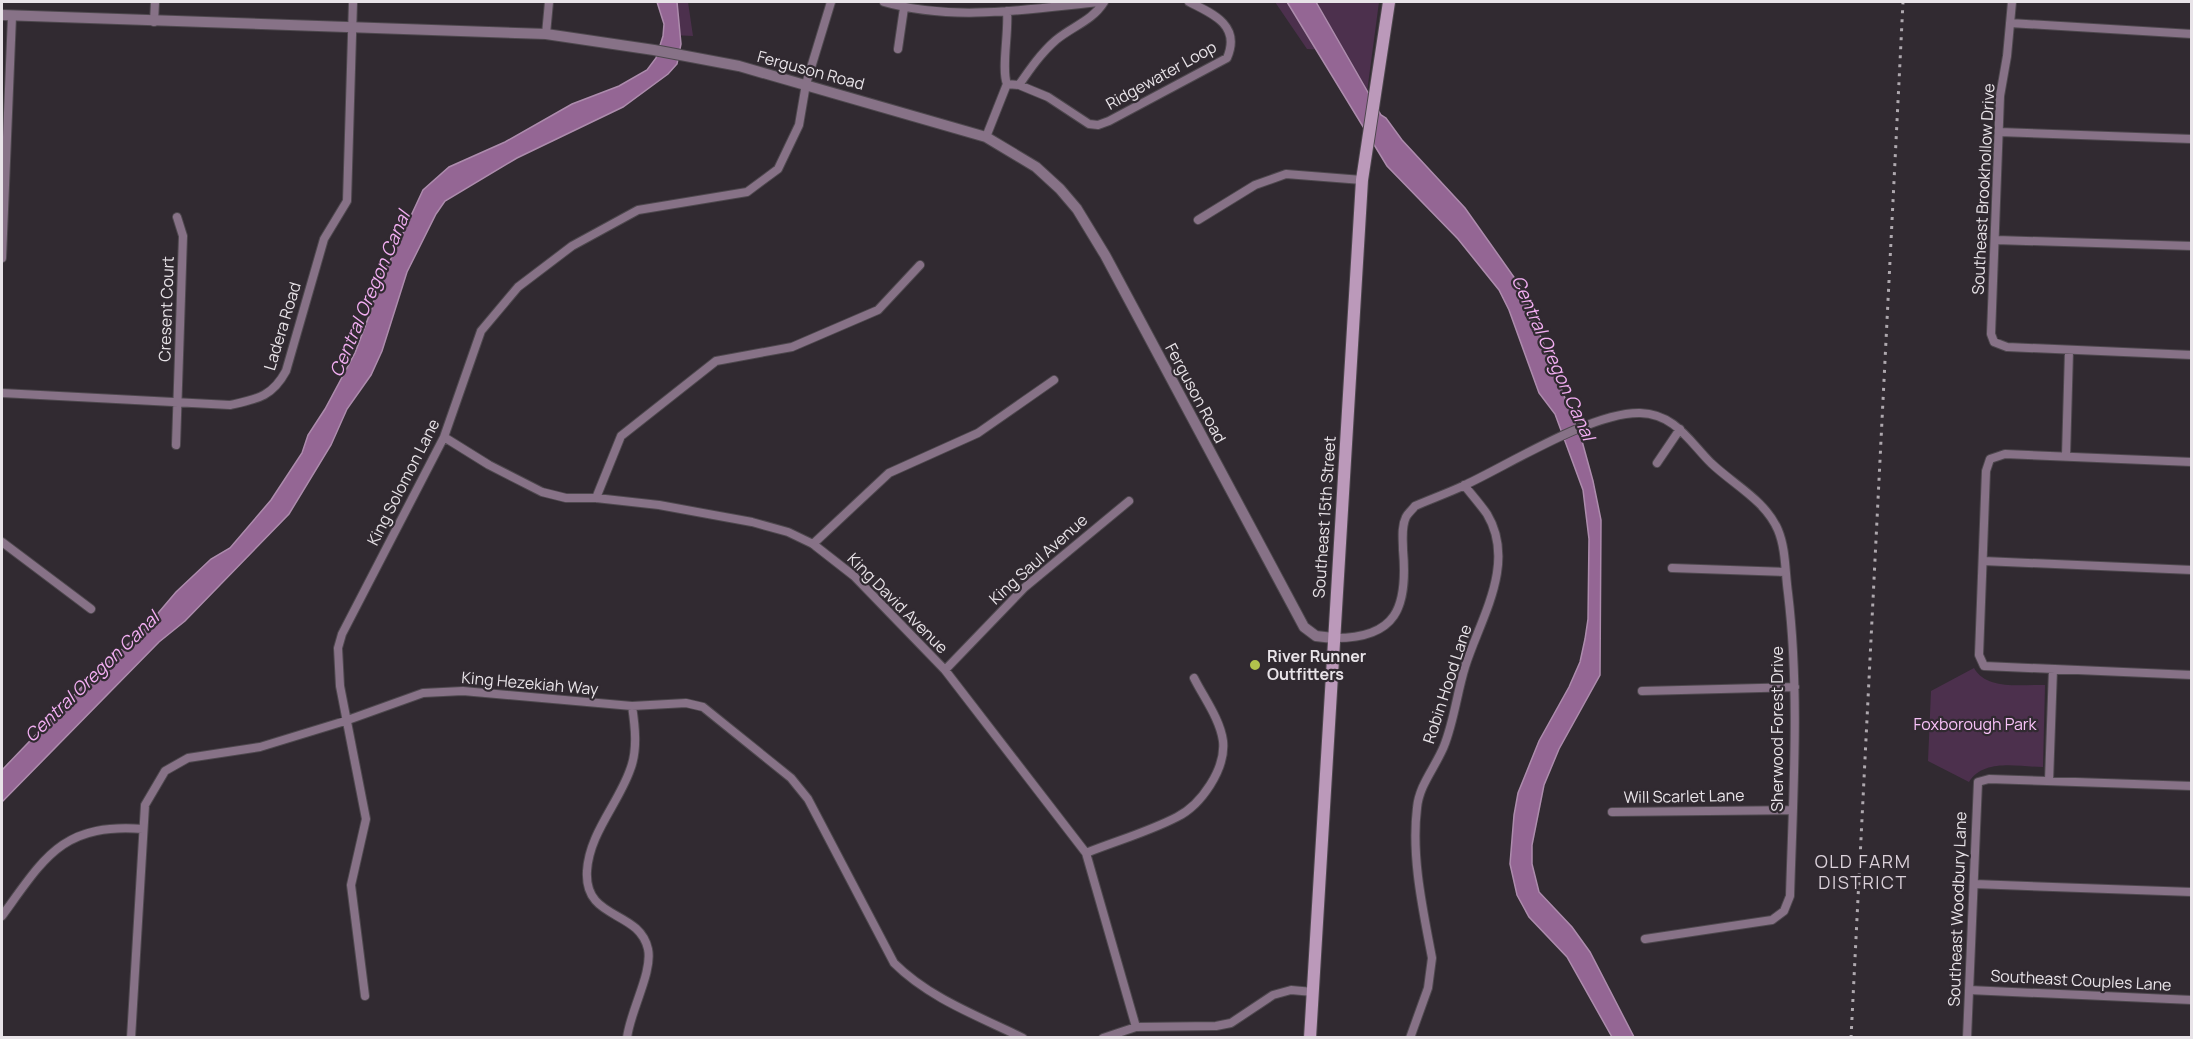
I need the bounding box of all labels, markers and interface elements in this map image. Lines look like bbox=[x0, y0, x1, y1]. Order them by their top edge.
street label: Ridgewater Loop bbox=[1102, 35, 1220, 115]
street label: Ferguson Road bbox=[755, 45, 867, 95]
street label: Southeast Brookhollow Drive bbox=[1966, 83, 2000, 295]
water label: Central Oregon Canal bbox=[323, 204, 416, 380]
street label: Cresent Court bbox=[153, 256, 179, 362]
water label: Central Oregon Canal bbox=[1507, 271, 1602, 446]
street label: Ladera Road bbox=[258, 279, 306, 373]
street label: Ferguson Road bbox=[1160, 339, 1232, 447]
street label: King Solomon Lane bbox=[362, 415, 444, 549]
street label: Southeast 15th Street bbox=[1307, 435, 1341, 599]
street label: King Saul Avenue bbox=[984, 509, 1092, 609]
street label: King David Avenue bbox=[843, 548, 953, 658]
water label: Central Oregon Canal bbox=[19, 604, 166, 747]
street label: Robin Hood Lane bbox=[1417, 622, 1477, 746]
place label: River Runner Outfitters bbox=[1267, 645, 1366, 685]
street label: Sherwood Forest Drive bbox=[1766, 646, 1788, 812]
marker: River Runner Outfitters bbox=[1248, 658, 1262, 672]
street label: King Hezekiah Way bbox=[461, 666, 600, 700]
park label: Foxborough Park bbox=[1913, 713, 2038, 735]
street label: Will Scarlet Lane bbox=[1623, 784, 1745, 808]
street label: Southeast Woodbury Lane bbox=[1943, 811, 1971, 1007]
district label: OLD FARM DISTRICT bbox=[1815, 849, 1911, 894]
street label: Southeast Couples Lane bbox=[1990, 964, 2172, 996]

